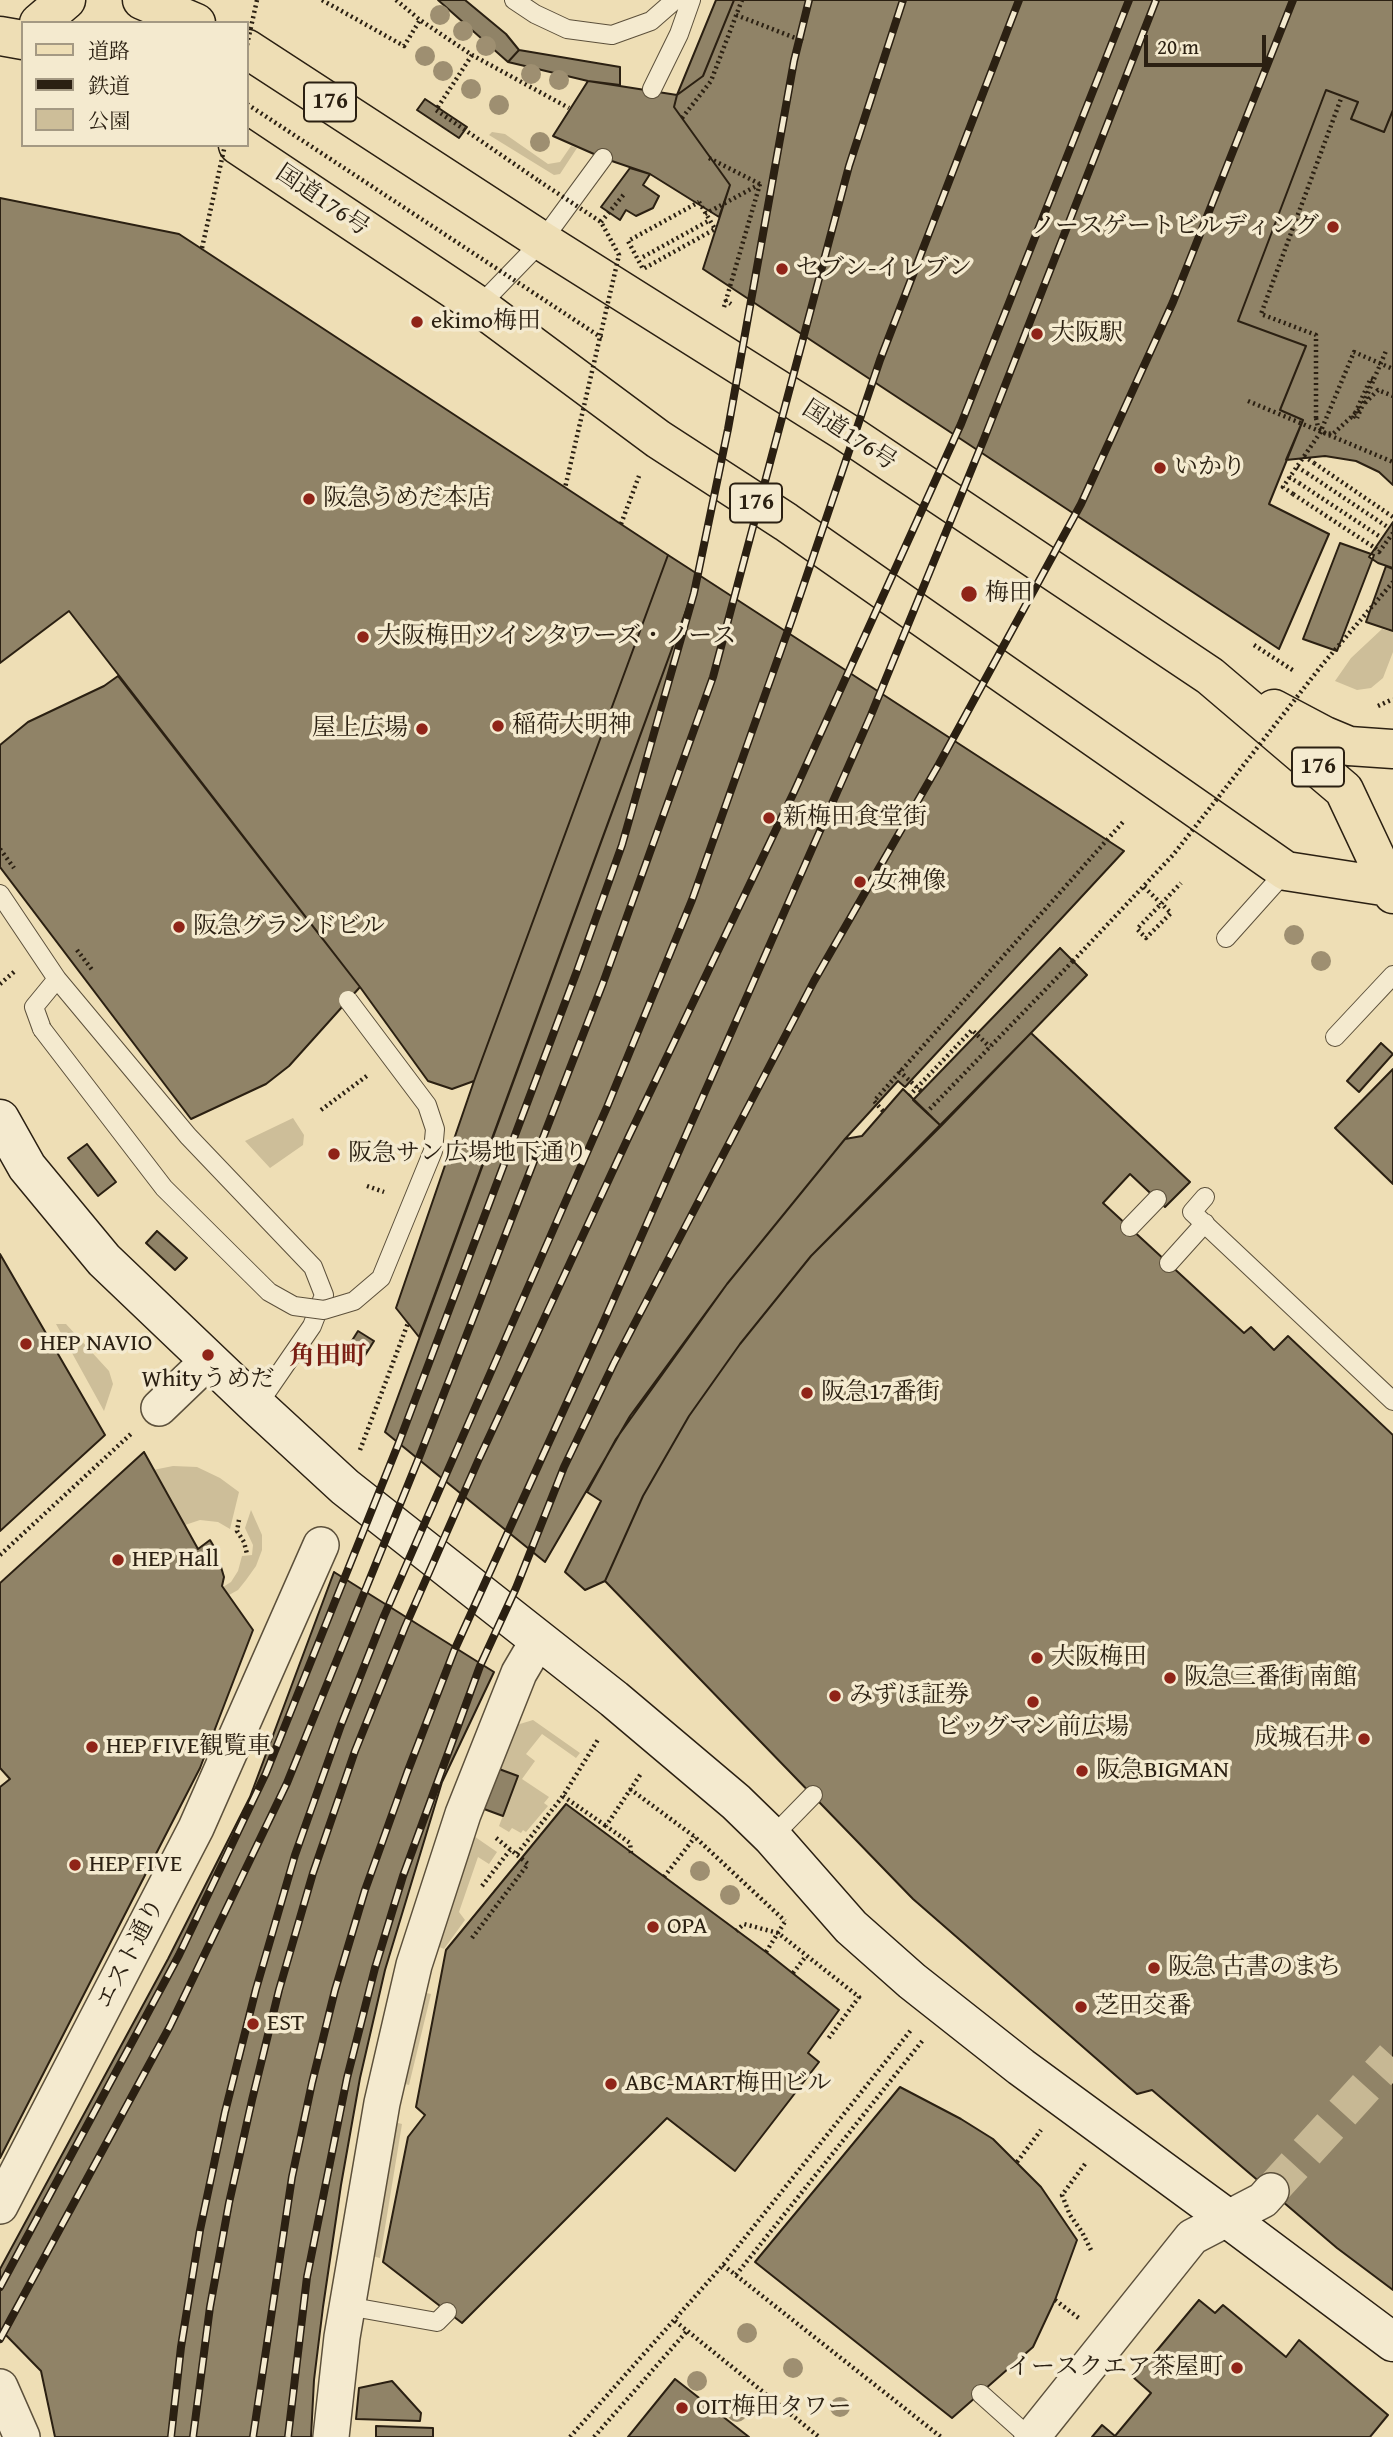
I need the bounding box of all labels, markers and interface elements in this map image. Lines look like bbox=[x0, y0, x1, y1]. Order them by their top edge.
legend bbox=[21, 21, 248, 147]
scale bar bbox=[1148, 21, 1270, 65]
text: 20 m bbox=[1157, 31, 1199, 62]
text: 道路 bbox=[88, 35, 130, 66]
text: 鉄道 bbox=[88, 70, 130, 101]
road number: 176 bbox=[304, 82, 356, 122]
text: 公園 bbox=[88, 105, 130, 136]
street label: 国道176号 bbox=[270, 159, 374, 243]
place label: ノースゲートビルディング bbox=[1032, 213, 1319, 241]
marker: ノースゲートビルディング bbox=[1325, 219, 1341, 235]
place label: セブン-イレブン bbox=[796, 255, 972, 283]
marker: セブン-イレブン bbox=[774, 261, 790, 277]
place label: ekimo梅田 bbox=[431, 308, 541, 336]
marker: ekimo梅田 bbox=[409, 314, 425, 330]
place label: 大阪駅 bbox=[1051, 320, 1123, 348]
marker: 大阪駅 bbox=[1029, 326, 1045, 342]
street label: 国道176号 bbox=[796, 395, 902, 477]
place label: いかり bbox=[1174, 454, 1246, 482]
marker: いかり bbox=[1152, 460, 1168, 476]
road number: 176 bbox=[730, 484, 782, 523]
place label: 阪急うめだ本店 bbox=[323, 485, 491, 513]
marker: 阪急うめだ本店 bbox=[301, 491, 317, 507]
place label: 梅田 bbox=[985, 580, 1033, 608]
marker: 梅田 bbox=[959, 584, 979, 604]
place label: 大阪梅田ツインタワーズ・ノース bbox=[377, 623, 736, 651]
marker: 大阪梅田ツインタワーズ・ノース bbox=[355, 629, 371, 645]
place label: 稲荷大明神 bbox=[512, 712, 632, 740]
place label: 屋上広場 bbox=[312, 715, 408, 743]
marker: 稲荷大明神 bbox=[490, 718, 506, 734]
marker: 屋上広場 bbox=[414, 721, 430, 737]
road number: 176 bbox=[1292, 748, 1344, 786]
place label: 新梅田食堂街 bbox=[783, 804, 927, 832]
marker: 新梅田食堂街 bbox=[761, 810, 777, 826]
place label: 女神像 bbox=[874, 868, 946, 896]
marker: 女神像 bbox=[852, 874, 868, 890]
place label: 阪急グランドビル bbox=[193, 913, 385, 941]
marker: 阪急グランドビル bbox=[171, 919, 187, 935]
place label: 阪急サン広場地下通り bbox=[348, 1140, 588, 1168]
marker: 阪急サン広場地下通り bbox=[326, 1146, 342, 1162]
place label: HEP NAVIO bbox=[40, 1330, 152, 1358]
marker: HEP NAVIO bbox=[18, 1336, 34, 1352]
district label: 角田町 bbox=[289, 1341, 367, 1373]
marker: Whityうめだ bbox=[200, 1347, 216, 1363]
place label: Whityうめだ bbox=[141, 1366, 275, 1394]
place label: 阪急17番街 bbox=[821, 1379, 940, 1407]
marker: 阪急17番街 bbox=[799, 1385, 815, 1401]
place label: HEP Hall bbox=[132, 1546, 219, 1574]
marker: HEP Hall bbox=[110, 1552, 126, 1568]
place label: 大阪梅田 bbox=[1051, 1644, 1147, 1672]
marker: 大阪梅田 bbox=[1029, 1650, 1045, 1666]
place label: 阪急三番街 南館 bbox=[1184, 1664, 1357, 1692]
marker: 阪急三番街 南館 bbox=[1162, 1670, 1178, 1686]
place label: みずほ証券 bbox=[849, 1682, 969, 1710]
marker: みずほ証券 bbox=[827, 1688, 843, 1704]
marker: ビッグマン前広場 bbox=[1025, 1694, 1041, 1710]
place label: ビッグマン前広場 bbox=[937, 1714, 1129, 1742]
place label: 成城石井 bbox=[1254, 1725, 1350, 1753]
marker: 成城石井 bbox=[1356, 1731, 1372, 1747]
place label: HEP FIVE観覧車 bbox=[106, 1733, 271, 1761]
marker: HEP FIVE観覧車 bbox=[84, 1739, 100, 1755]
place label: 阪急BIGMAN bbox=[1096, 1757, 1229, 1785]
marker: 阪急BIGMAN bbox=[1074, 1763, 1090, 1779]
place label: HEP FIVE bbox=[89, 1851, 182, 1879]
marker: HEP FIVE bbox=[67, 1857, 83, 1873]
street label: エスト通り bbox=[91, 1894, 171, 2014]
place label: OPA bbox=[667, 1913, 708, 1941]
marker: OPA bbox=[645, 1919, 661, 1935]
place label: 阪急 古書のまち bbox=[1168, 1954, 1341, 1982]
marker: 阪急 古書のまち bbox=[1146, 1960, 1162, 1976]
place label: 芝田交番 bbox=[1095, 1993, 1191, 2021]
marker: 芝田交番 bbox=[1073, 1999, 1089, 2015]
place label: EST bbox=[267, 2010, 304, 2038]
marker: EST bbox=[245, 2016, 261, 2032]
place label: ABC-MART梅田ビル bbox=[625, 2070, 831, 2098]
marker: ABC-MART梅田ビル bbox=[603, 2076, 619, 2092]
place label: イースクエア茶屋町 bbox=[1007, 2354, 1223, 2382]
marker: イースクエア茶屋町 bbox=[1229, 2360, 1245, 2376]
place label: OIT梅田タワー bbox=[696, 2394, 851, 2422]
marker: OIT梅田タワー bbox=[674, 2400, 690, 2416]

